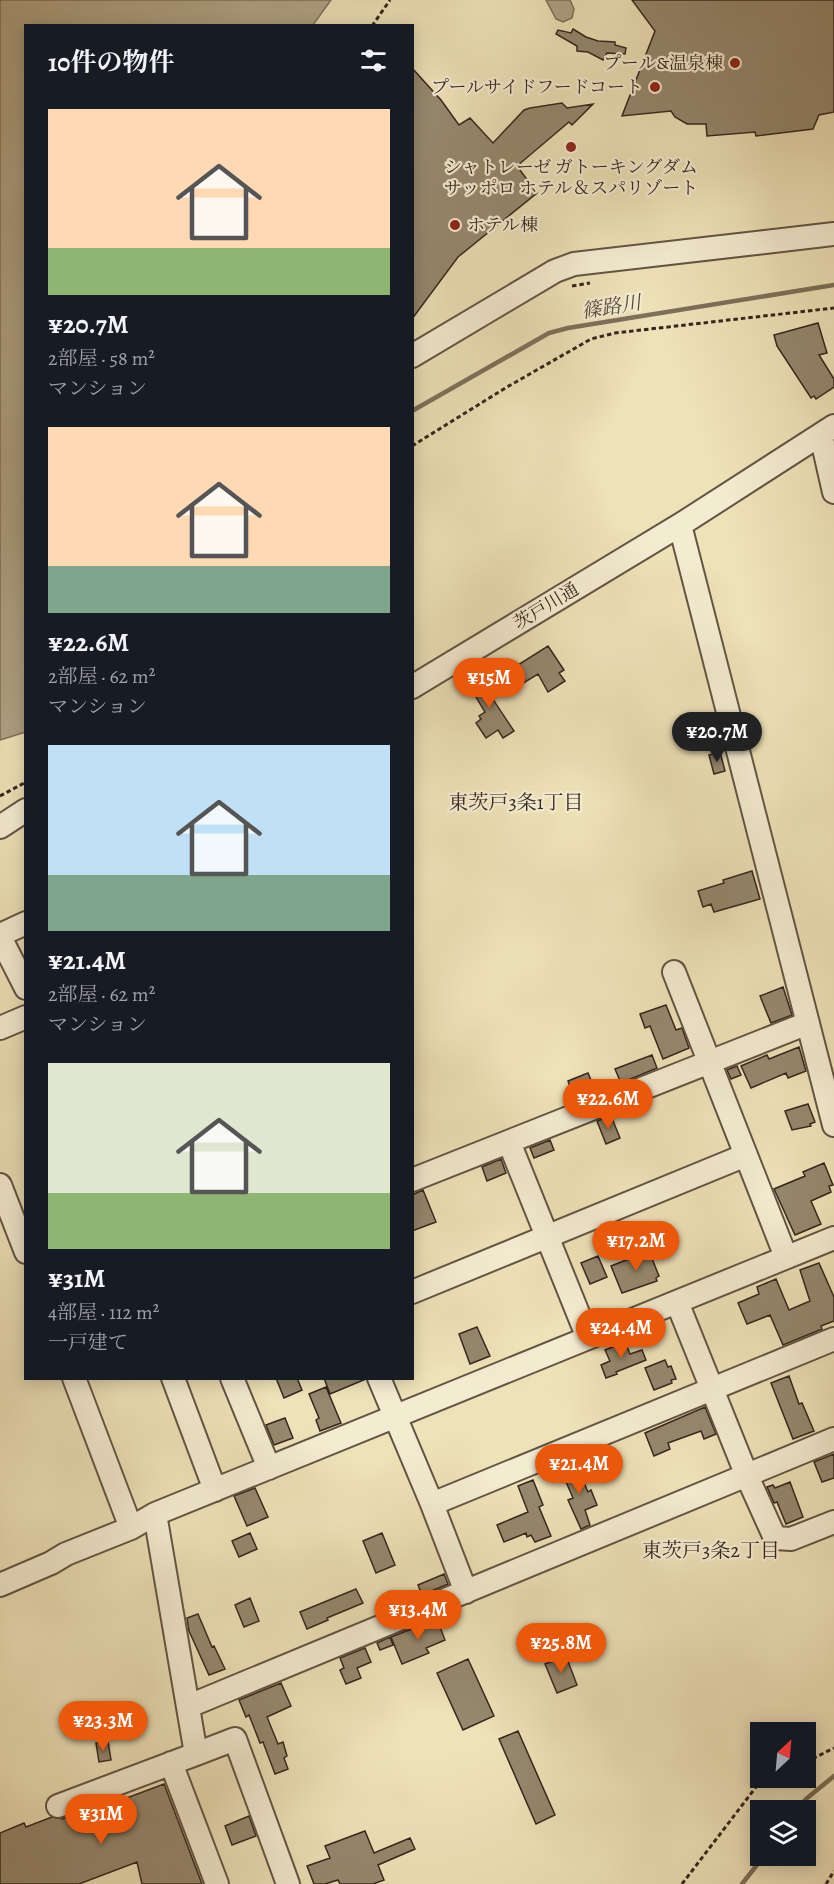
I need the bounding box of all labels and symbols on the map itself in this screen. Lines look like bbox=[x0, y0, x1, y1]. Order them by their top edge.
place label: プール&温泉棟 bbox=[603, 51, 723, 75]
marker: プール&温泉棟 bbox=[728, 56, 742, 70]
place label: プールサイドフードコート bbox=[431, 75, 643, 99]
marker: プールサイドフードコート bbox=[648, 80, 662, 94]
marker: シャトレーゼ ガトーキングダム サッポロ ホテル＆スパリゾート bbox=[564, 140, 578, 154]
place label: シャトレーゼ ガトーキングダム サッポロ ホテル＆スパリゾート bbox=[444, 155, 698, 200]
place label: ホテル棟 bbox=[467, 213, 538, 237]
marker: ホテル棟 bbox=[448, 218, 462, 232]
water label: 篠路川 bbox=[579, 289, 645, 325]
street label: 茨戸川通 bbox=[509, 577, 583, 635]
pin: ¥15M bbox=[453, 658, 525, 709]
pin: ¥20.7M bbox=[668, 712, 766, 763]
district label: 東茨戸3条1丁目 bbox=[448, 789, 584, 816]
pin: ¥22.6M bbox=[559, 1079, 657, 1130]
pin: ¥17.2M bbox=[587, 1221, 685, 1272]
pin: ¥24.4M bbox=[572, 1308, 670, 1359]
pin: ¥21.4M bbox=[530, 1444, 628, 1495]
district label: 東茨戸3条2丁目 bbox=[642, 1537, 780, 1564]
pin: ¥13.4M bbox=[369, 1590, 467, 1641]
pin: ¥25.8M bbox=[512, 1623, 610, 1674]
pin: ¥23.3M bbox=[54, 1701, 152, 1752]
north arrow bbox=[750, 1722, 816, 1788]
pin: ¥31M bbox=[65, 1794, 137, 1845]

